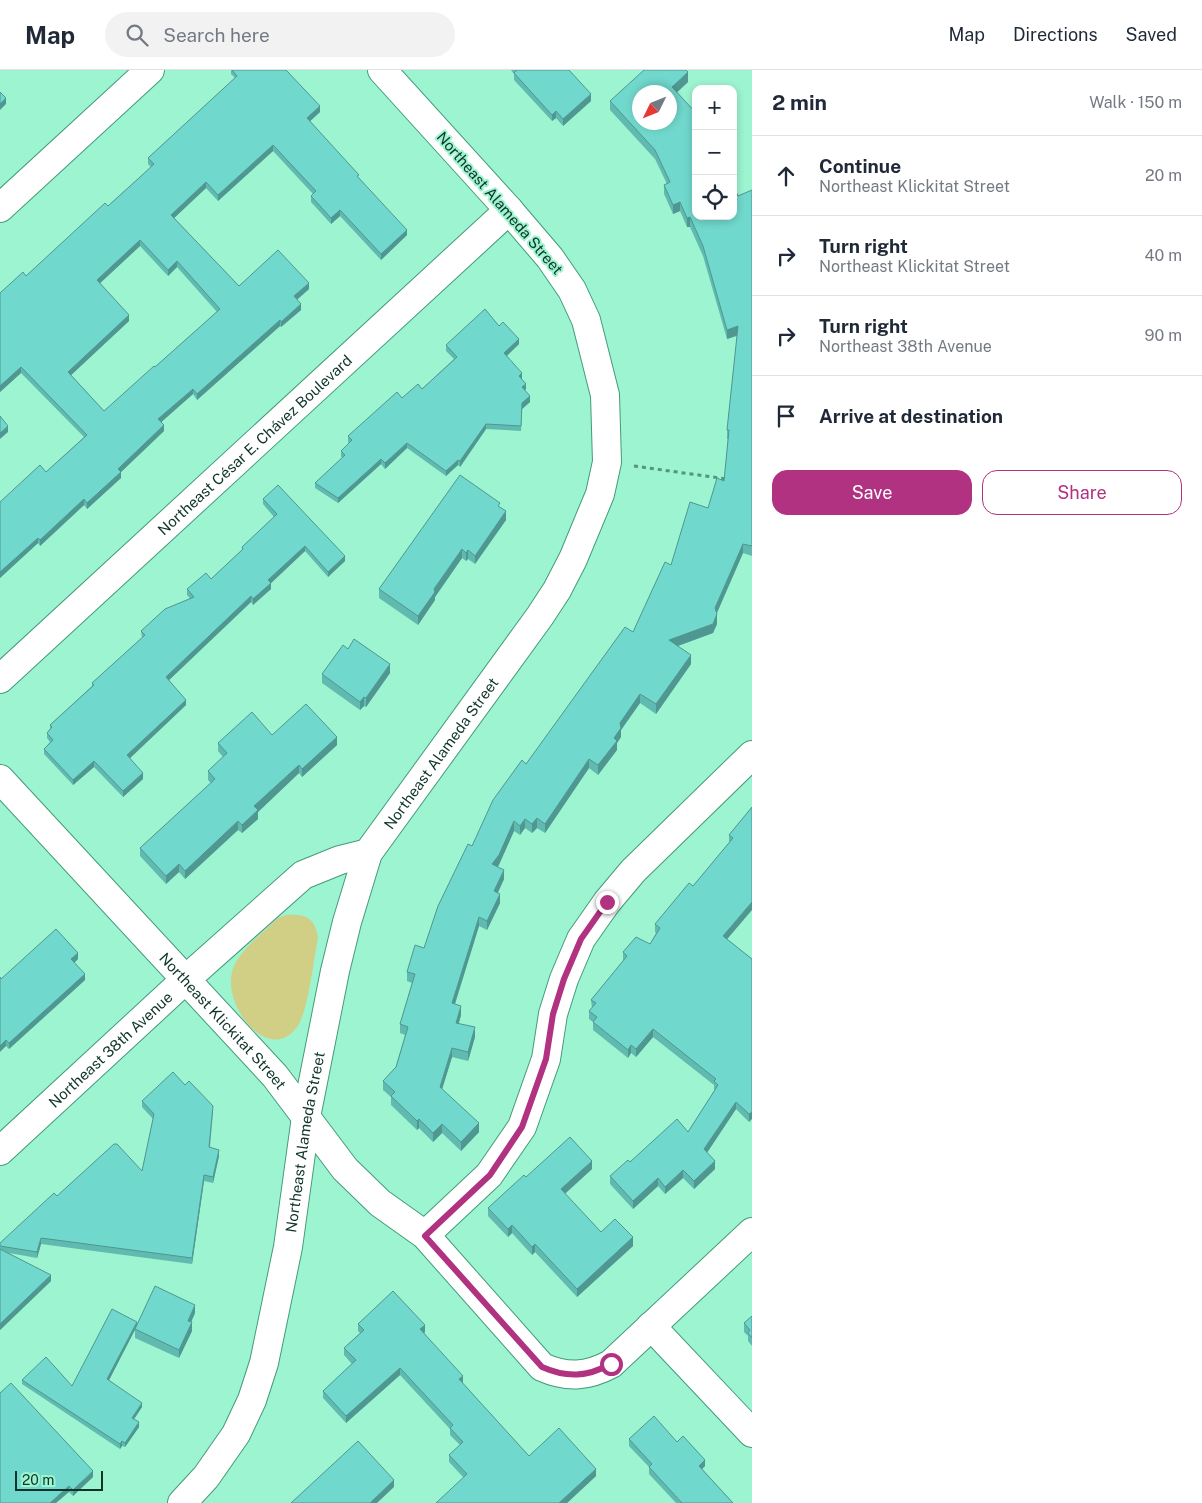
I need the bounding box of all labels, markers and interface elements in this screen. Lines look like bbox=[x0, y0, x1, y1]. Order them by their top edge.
search box bbox=[105, 12, 455, 57]
text: Map bbox=[25, 21, 75, 49]
icon: search bbox=[123, 21, 151, 49]
text: Search here bbox=[163, 24, 270, 46]
text: Map bbox=[948, 24, 985, 45]
text: Directions bbox=[1013, 24, 1098, 45]
text: Saved bbox=[1126, 24, 1177, 45]
north arrow bbox=[632, 85, 677, 130]
map controls bbox=[692, 85, 737, 220]
button: + bbox=[692, 85, 737, 130]
text: 2 min bbox=[772, 90, 827, 115]
text: Walk · 150 m bbox=[1089, 93, 1182, 112]
street label: Northeast Alameda Street bbox=[434, 128, 567, 278]
button: − bbox=[692, 130, 737, 175]
text: Continue bbox=[819, 155, 901, 177]
icon: ahead bbox=[772, 162, 800, 190]
text: 20 m bbox=[1145, 166, 1182, 185]
button: locate bbox=[692, 175, 737, 220]
text: Northeast Klickitat Street bbox=[819, 177, 1010, 196]
text: Turn right bbox=[819, 235, 908, 257]
icon: right bbox=[772, 242, 800, 270]
text: 40 m bbox=[1144, 246, 1182, 265]
text: Northeast Klickitat Street bbox=[819, 257, 1010, 276]
text: Turn right bbox=[819, 315, 908, 337]
icon: right bbox=[772, 322, 800, 350]
text: 90 m bbox=[1145, 326, 1182, 345]
text: Northeast 38th Avenue bbox=[819, 337, 992, 356]
street label: Northeast César E. Chávez Boulevard bbox=[154, 351, 355, 538]
icon: arrive bbox=[772, 402, 800, 430]
text: Arrive at destination bbox=[819, 405, 1003, 427]
button: Save bbox=[772, 470, 972, 515]
button: Share bbox=[982, 470, 1182, 515]
street label: Northeast Alameda Street bbox=[380, 674, 501, 832]
route end bbox=[596, 891, 619, 914]
street label: Northeast Klickitat Street bbox=[156, 949, 290, 1092]
street label: Northeast 38th Avenue bbox=[45, 988, 175, 1110]
street label: Northeast Alameda Street bbox=[282, 1050, 327, 1234]
route start bbox=[600, 1353, 623, 1376]
scale bar bbox=[15, 1468, 102, 1491]
text: 20 m bbox=[22, 1472, 54, 1488]

